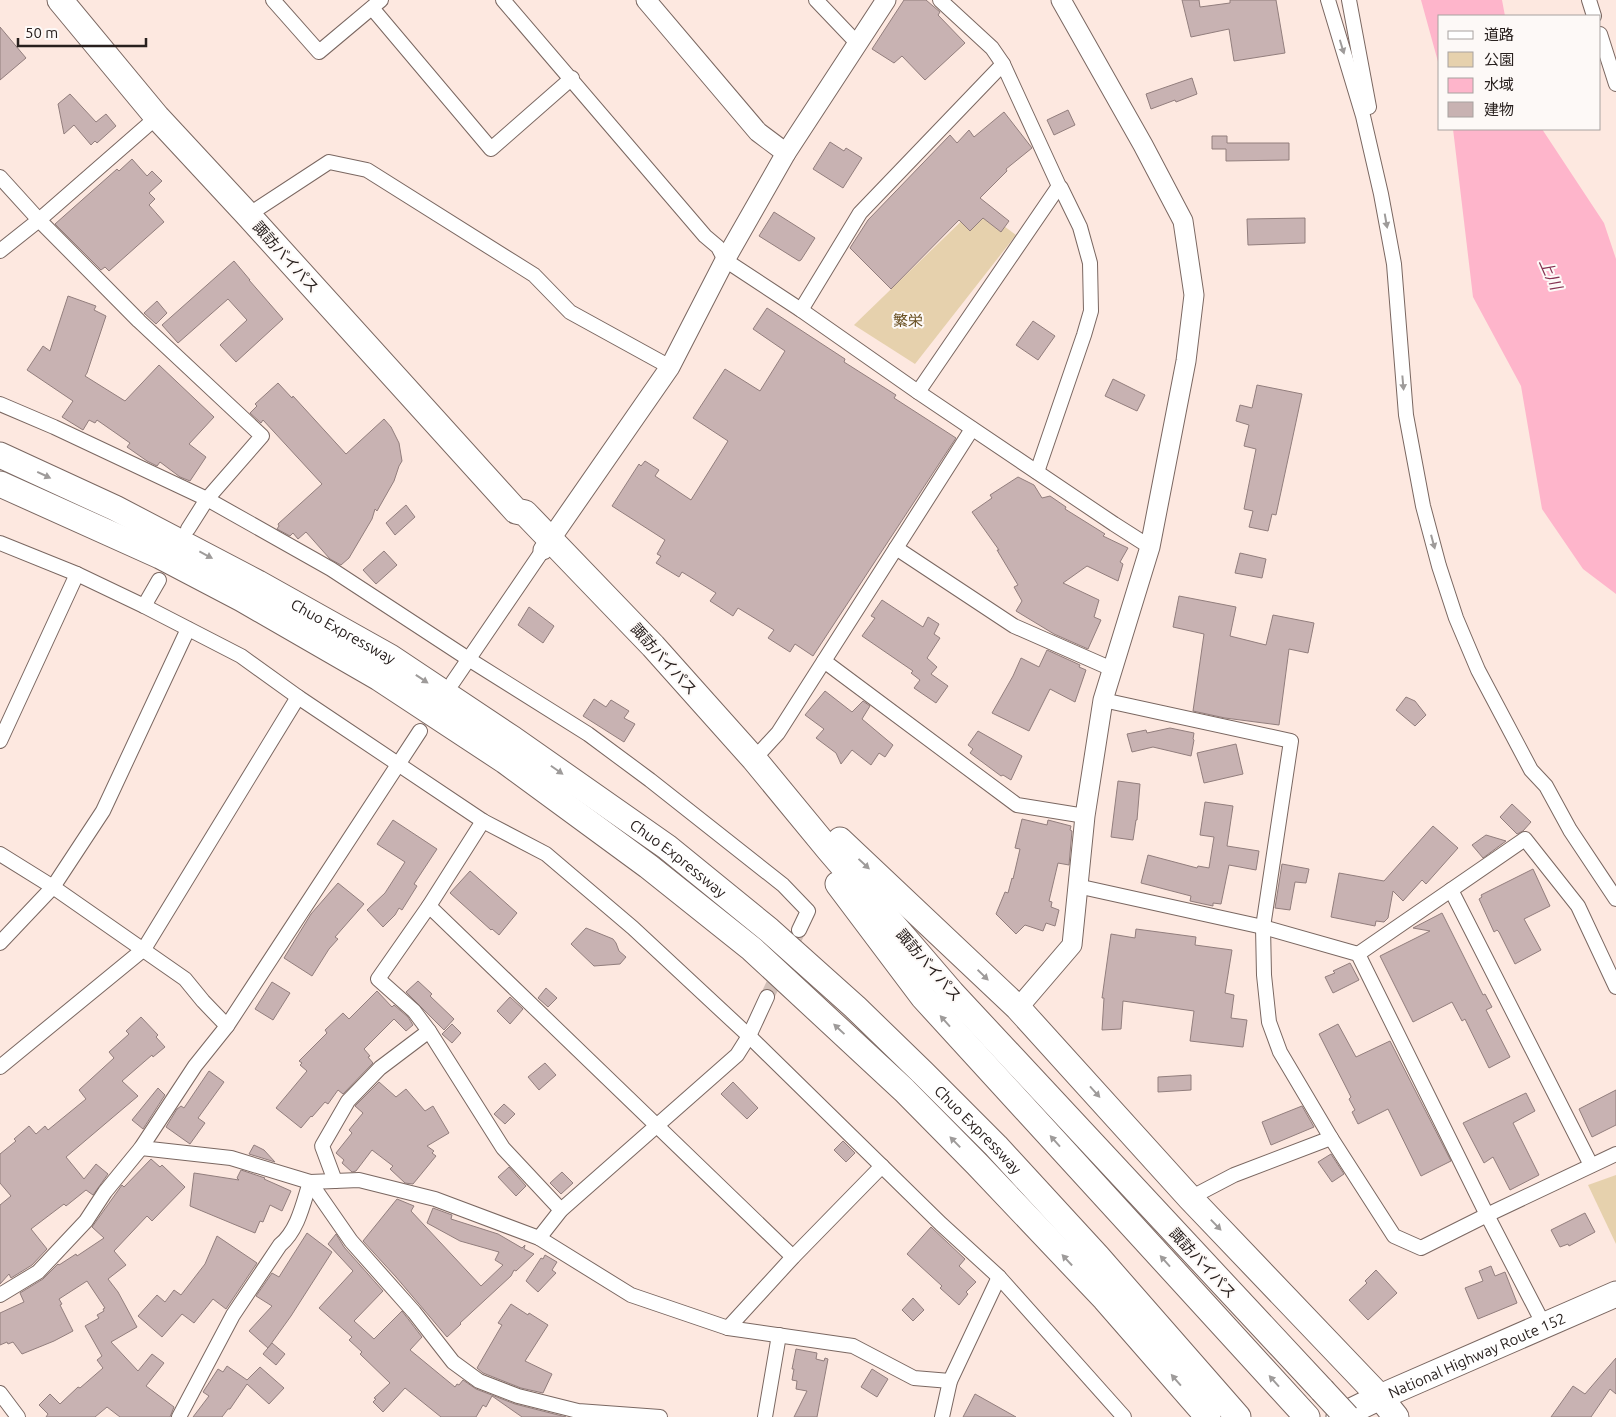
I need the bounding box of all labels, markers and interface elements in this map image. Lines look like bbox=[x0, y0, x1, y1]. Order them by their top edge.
scale bar bbox=[18, 15, 145, 47]
legend bbox=[1438, 15, 1601, 130]
text: 50 m bbox=[25, 24, 58, 41]
text: 道路 bbox=[1484, 26, 1514, 43]
one-way arrow bbox=[1339, 39, 1347, 54]
text: 公園 bbox=[1484, 51, 1514, 68]
text: 水域 bbox=[1484, 76, 1514, 93]
text: 建物 bbox=[1484, 101, 1514, 118]
one-way arrow bbox=[1382, 214, 1390, 230]
street label: 諏訪バイパス bbox=[250, 218, 322, 296]
water label: 上川 bbox=[1536, 256, 1567, 294]
park label: 繁栄 bbox=[893, 312, 923, 329]
one-way arrow bbox=[1399, 375, 1407, 391]
one-way arrow bbox=[37, 471, 51, 479]
one-way arrow bbox=[1429, 535, 1437, 550]
one-way arrow bbox=[198, 551, 213, 559]
street label: Chuo Expressway bbox=[288, 595, 399, 667]
street label: 諏訪バイパス bbox=[628, 620, 700, 698]
one-way arrow bbox=[416, 674, 429, 684]
one-way arrow bbox=[550, 765, 564, 775]
street label: Chuo Expressway bbox=[627, 815, 730, 900]
one-way arrow bbox=[858, 858, 870, 870]
street label: 諏訪バイパス bbox=[893, 926, 965, 1004]
one-way arrow bbox=[977, 969, 989, 981]
one-way arrow bbox=[939, 1016, 951, 1028]
one-way arrow bbox=[833, 1023, 845, 1035]
street label: Chuo Expressway bbox=[931, 1081, 1025, 1177]
one-way arrow bbox=[1089, 1086, 1100, 1099]
one-way arrow bbox=[949, 1136, 961, 1148]
one-way arrow bbox=[1049, 1136, 1061, 1148]
one-way arrow bbox=[1210, 1219, 1222, 1231]
street label: 諏訪バイパス bbox=[1166, 1224, 1240, 1302]
one-way arrow bbox=[1061, 1254, 1073, 1266]
one-way arrow bbox=[1159, 1255, 1170, 1268]
street label: National Highway Route 152 bbox=[1385, 1309, 1568, 1401]
one-way arrow bbox=[1170, 1375, 1182, 1387]
one-way arrow bbox=[1268, 1375, 1280, 1387]

